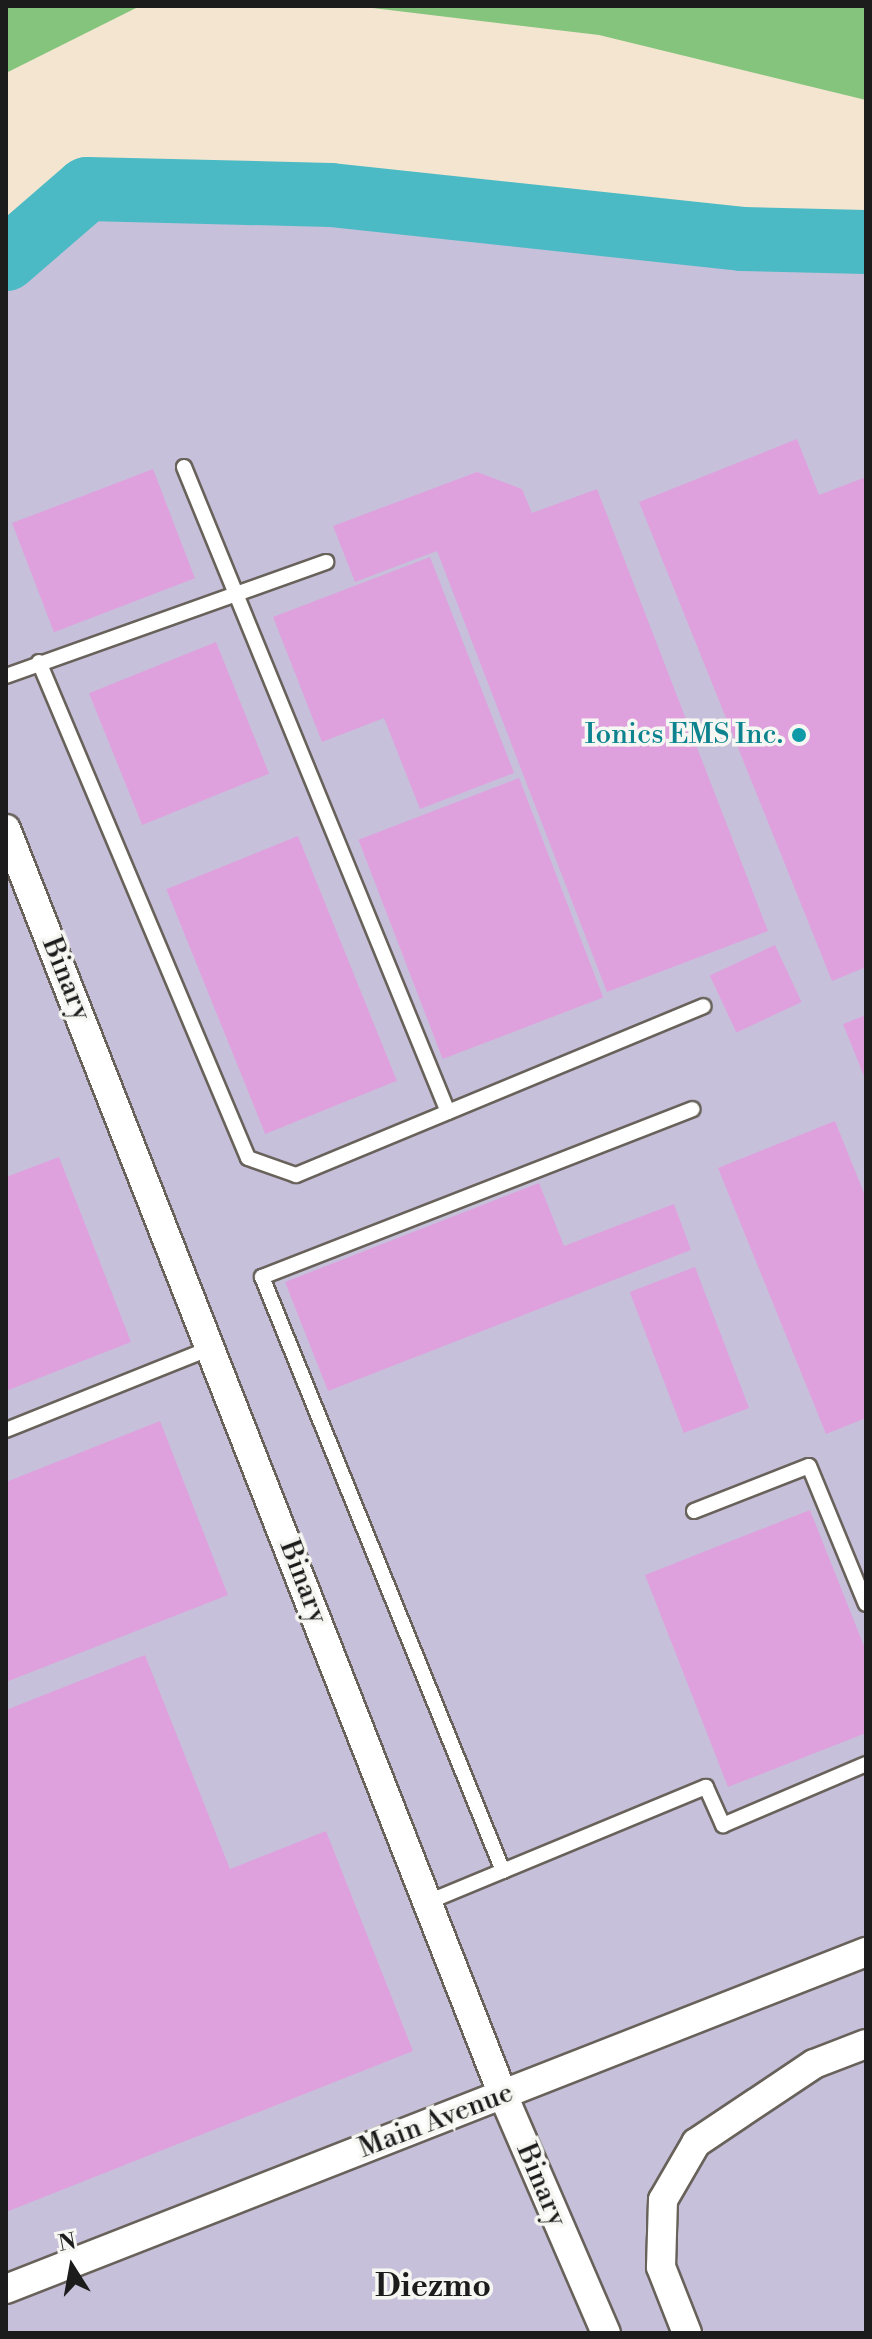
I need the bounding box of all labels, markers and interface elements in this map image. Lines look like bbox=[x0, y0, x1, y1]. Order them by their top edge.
place label: Ionics EMS Inc. bbox=[585, 718, 783, 752]
marker: Ionics EMS Inc. bbox=[790, 726, 808, 744]
street label: Binary bbox=[34, 933, 98, 1025]
street label: Binary bbox=[272, 1536, 334, 1628]
street label: Main Avenue bbox=[354, 2076, 518, 2166]
street label: Binary bbox=[509, 2139, 573, 2231]
north arrow bbox=[32, 2227, 112, 2307]
text: N bbox=[56, 2228, 78, 2258]
district label: Diezmo bbox=[375, 2267, 491, 2305]

